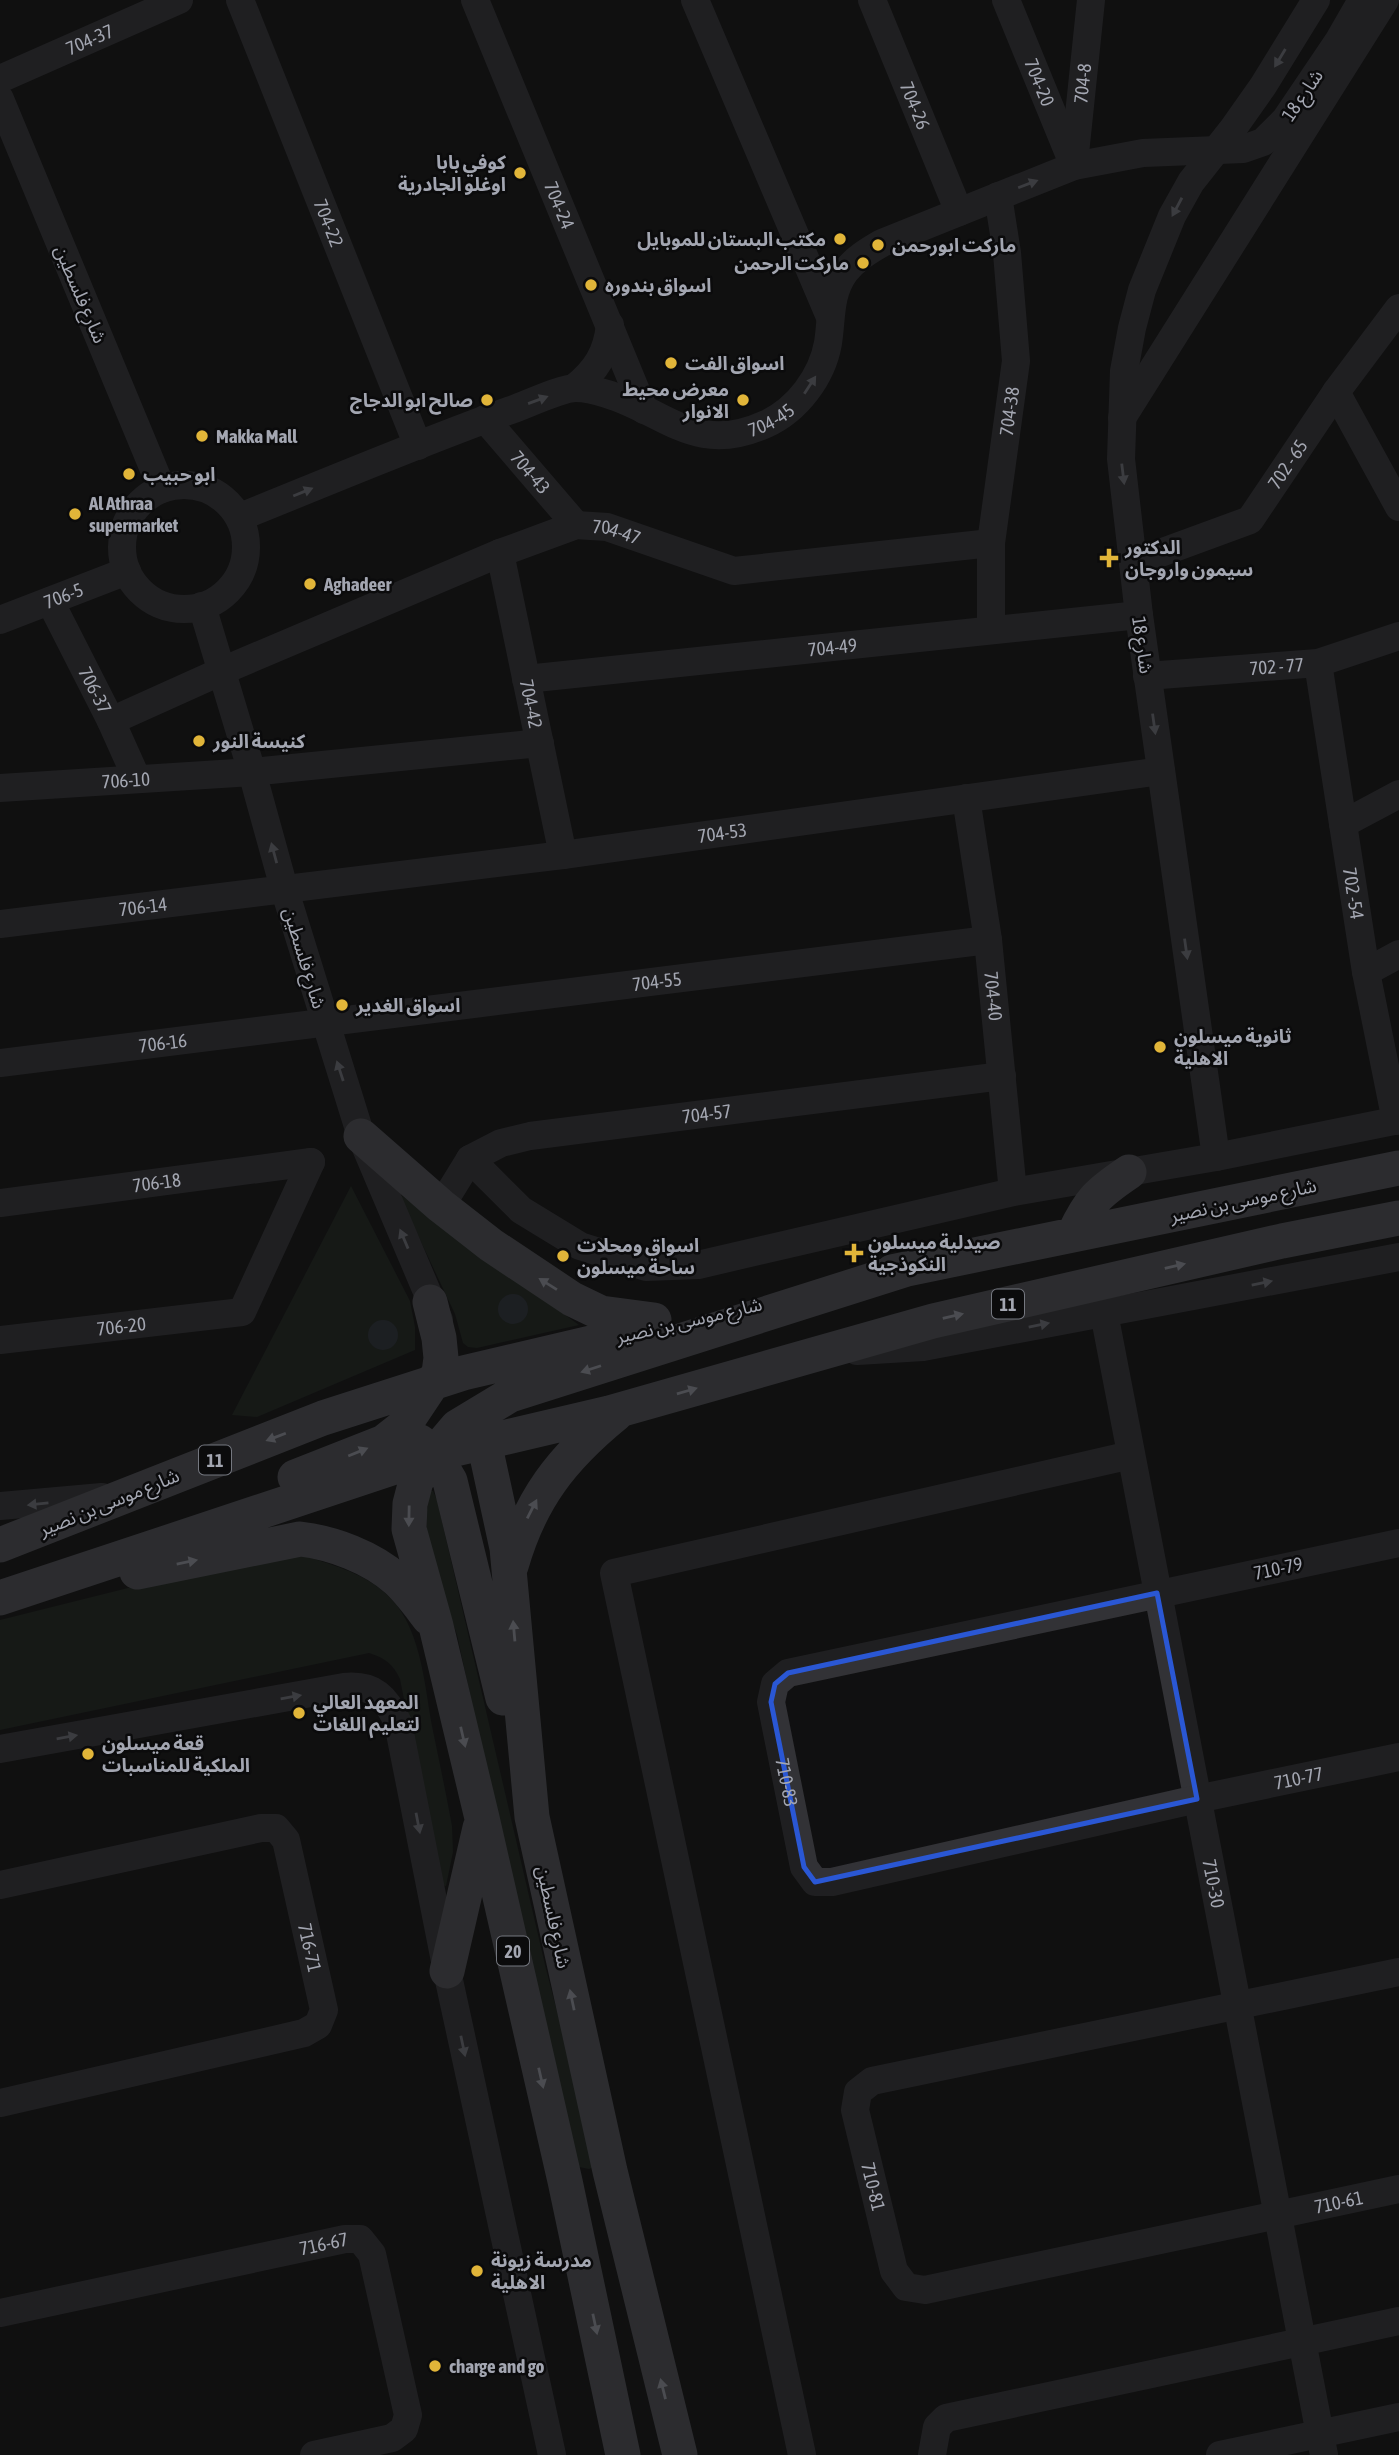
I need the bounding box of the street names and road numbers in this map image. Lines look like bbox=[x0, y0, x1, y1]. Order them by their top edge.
street label: 704-37 bbox=[63, 19, 117, 59]
street label: 704-20 bbox=[1020, 55, 1059, 109]
street label: 704-8 bbox=[1069, 62, 1095, 105]
street label: شارع 18 bbox=[1277, 65, 1330, 127]
street label: 704-26 bbox=[896, 78, 935, 133]
street label: 704-24 bbox=[540, 178, 579, 232]
street label: 704-22 bbox=[310, 196, 348, 250]
street label: شارع فلسطين bbox=[48, 242, 112, 348]
street label: 704-38 bbox=[995, 385, 1023, 437]
street label: 704-45 bbox=[745, 399, 799, 441]
street label: 702 - 65 bbox=[1263, 435, 1312, 493]
street label: 704-43 bbox=[506, 446, 555, 498]
street label: 704-47 bbox=[592, 515, 644, 549]
street label: 706-5 bbox=[41, 578, 86, 613]
street label: شارع 18 bbox=[1125, 615, 1158, 675]
street label: 704-49 bbox=[807, 634, 858, 661]
street label: 702 - 77 bbox=[1249, 653, 1305, 679]
street label: 706-37 bbox=[74, 663, 116, 717]
street label: 704-42 bbox=[516, 677, 547, 730]
street label: 706-10 bbox=[101, 767, 151, 793]
street label: 704-53 bbox=[696, 818, 748, 847]
street label: 702 -54 bbox=[1339, 866, 1369, 921]
street label: 706-14 bbox=[118, 893, 168, 920]
street label: شارع فلسطين bbox=[276, 905, 331, 1012]
street label: 704-55 bbox=[631, 967, 683, 995]
street label: 704-40 bbox=[980, 970, 1007, 1022]
street label: 706-16 bbox=[137, 1029, 188, 1057]
street label: 704-57 bbox=[681, 1100, 733, 1128]
street label: 706-18 bbox=[131, 1168, 182, 1196]
street label: شارع موسى بن نصير bbox=[1167, 1174, 1319, 1229]
road number: 11 bbox=[992, 1289, 1024, 1318]
street label: شارع موسى بن نصير bbox=[613, 1292, 765, 1351]
street label: 706-20 bbox=[95, 1312, 147, 1340]
road number: 11 bbox=[199, 1446, 231, 1475]
street label: شارع موسى بن نصير bbox=[35, 1464, 184, 1543]
street label: 710-79 bbox=[1252, 1552, 1305, 1584]
street label: 710-83 bbox=[771, 1756, 803, 1809]
street label: 710-77 bbox=[1272, 1762, 1325, 1794]
street label: 710-30 bbox=[1198, 1857, 1229, 1910]
street label: شارع فلسطين bbox=[529, 1864, 576, 1971]
street label: 716-71 bbox=[294, 1921, 326, 1974]
road number: 20 bbox=[497, 1937, 529, 1966]
street label: 710-81 bbox=[857, 2160, 890, 2213]
street label: 710-61 bbox=[1312, 2186, 1365, 2218]
street label: 716-67 bbox=[297, 2228, 350, 2260]

